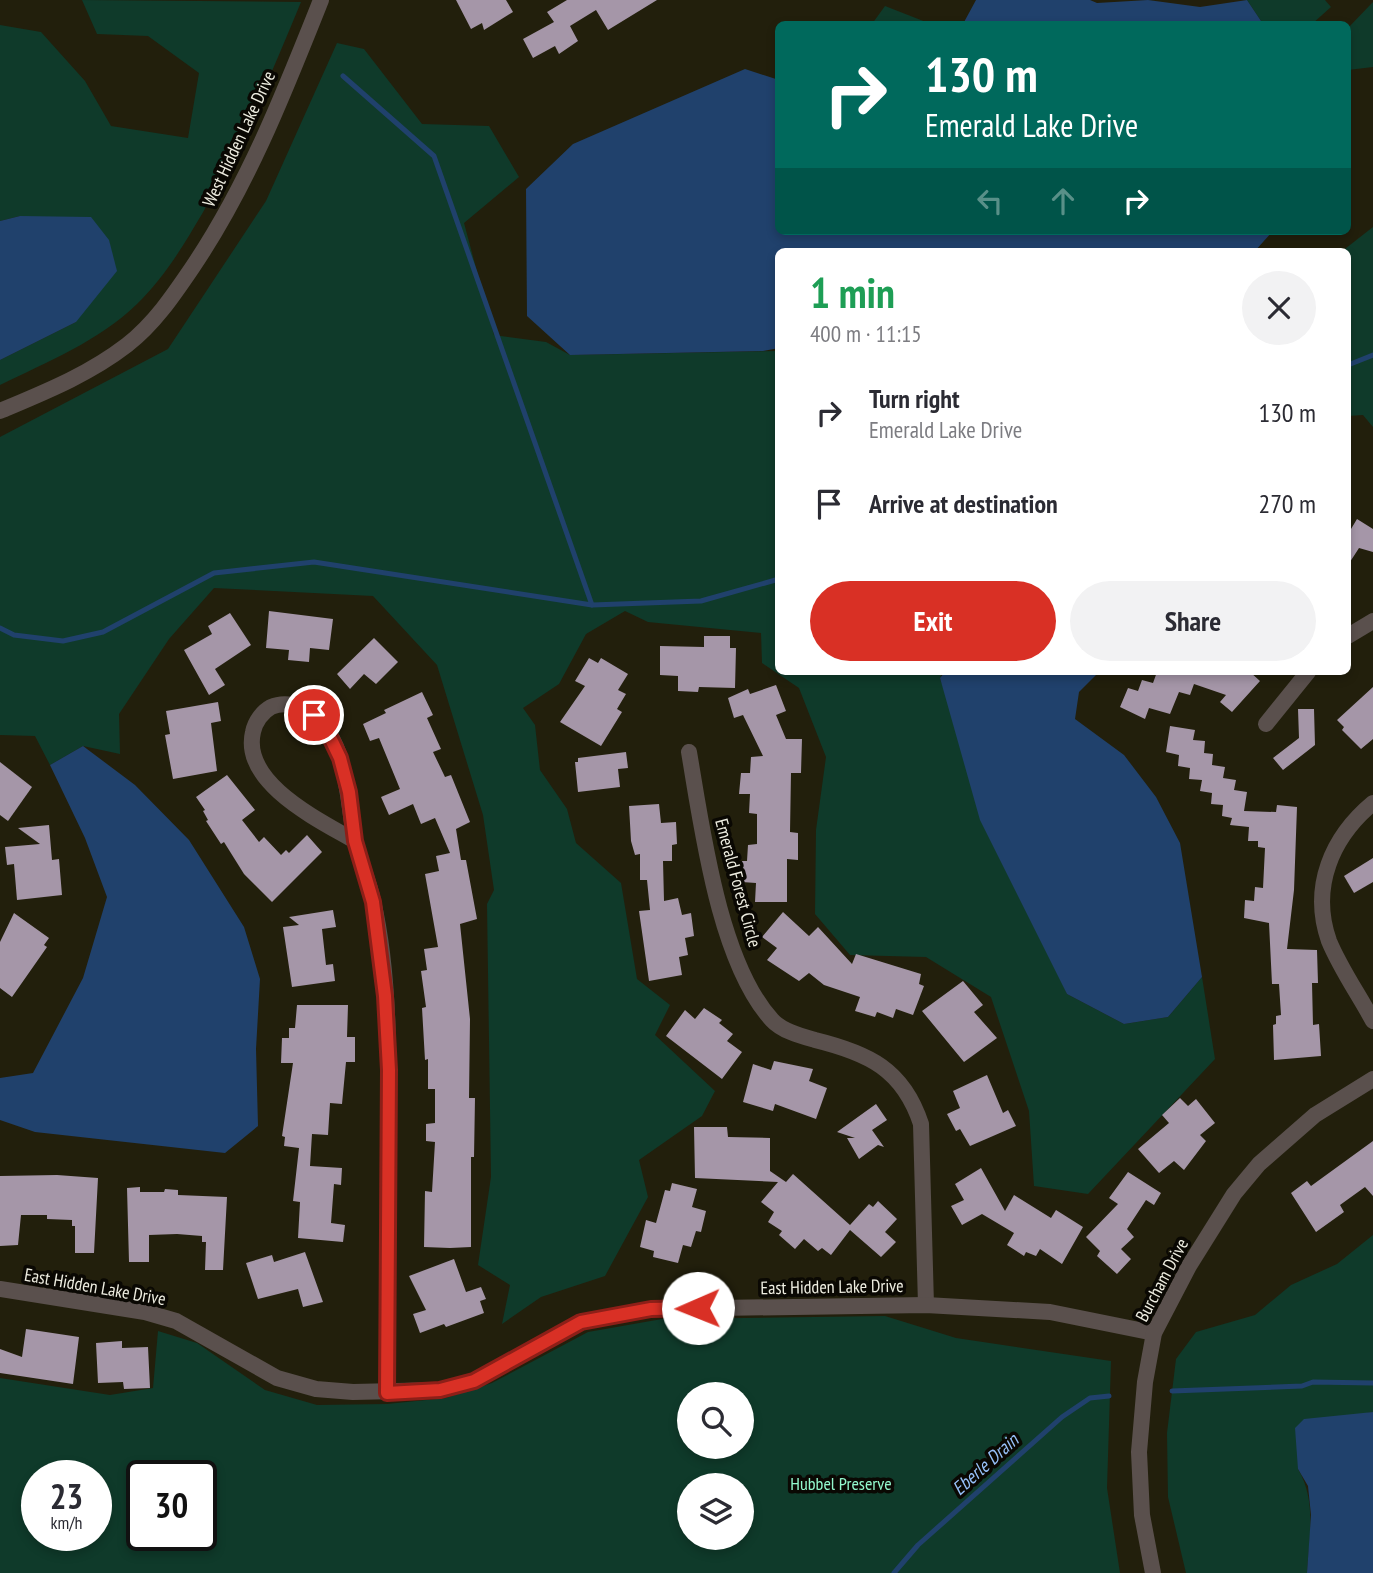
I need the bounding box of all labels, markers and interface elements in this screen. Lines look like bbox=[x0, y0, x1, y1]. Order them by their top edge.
text: 130 m bbox=[925, 42, 1038, 106]
icon: right bbox=[810, 49, 901, 140]
street label: West Hidden Lake Drive bbox=[197, 67, 280, 210]
text: Emerald Lake Drive bbox=[925, 104, 1138, 146]
icon: left bbox=[971, 182, 1009, 220]
icon: ahead bbox=[1044, 182, 1082, 220]
icon: right bbox=[1117, 182, 1155, 220]
text: 1 min bbox=[810, 265, 895, 320]
button: close bbox=[1242, 271, 1316, 345]
text: 400 m · 11:15 bbox=[810, 319, 922, 348]
text: Turn right bbox=[869, 382, 960, 415]
icon: right bbox=[810, 394, 848, 432]
text: 130 m bbox=[1258, 396, 1316, 429]
text: Emerald Lake Drive bbox=[869, 415, 1022, 444]
icon: arrive bbox=[810, 485, 848, 523]
text: Arrive at destination bbox=[869, 487, 1058, 520]
text: 270 m bbox=[1258, 487, 1316, 520]
button: Exit bbox=[810, 581, 1056, 661]
button: Share bbox=[1070, 581, 1316, 661]
pin bbox=[284, 685, 344, 745]
icon: arrive bbox=[295, 696, 333, 734]
street label: Emerald Forest Circle bbox=[710, 816, 767, 950]
street label: Burcham Drive bbox=[1130, 1234, 1193, 1325]
street label: East Hidden Lake Drive bbox=[23, 1263, 168, 1310]
position arrow bbox=[661, 1271, 735, 1345]
street label: East Hidden Lake Drive bbox=[760, 1274, 904, 1299]
map controls bbox=[677, 1382, 754, 1550]
button: search bbox=[677, 1382, 754, 1459]
water label: Eberle Drain bbox=[947, 1427, 1024, 1500]
speed limit sign: 30 bbox=[126, 1460, 217, 1551]
park label: Hubbel Preserve bbox=[790, 1472, 892, 1495]
text: 23 bbox=[50, 1473, 83, 1519]
button: layers bbox=[677, 1473, 754, 1550]
text: km/h bbox=[51, 1511, 82, 1534]

